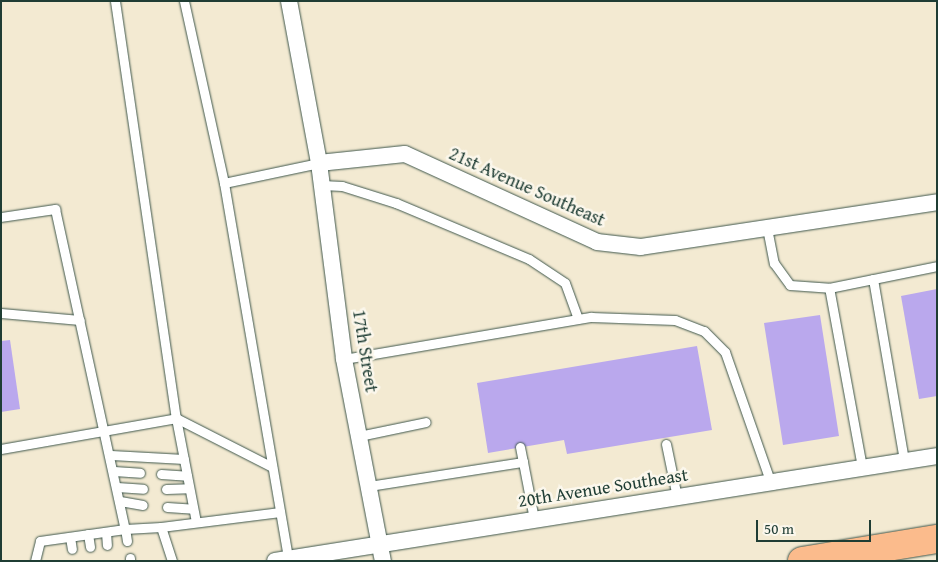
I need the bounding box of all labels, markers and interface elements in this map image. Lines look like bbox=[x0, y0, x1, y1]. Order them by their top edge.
street label: 21st Avenue Southeast bbox=[446, 143, 608, 231]
street label: 17th Street bbox=[348, 308, 382, 394]
street label: 20th Avenue Southeast bbox=[517, 464, 689, 512]
scale bar bbox=[758, 510, 873, 542]
text: 50 m bbox=[764, 518, 794, 539]

